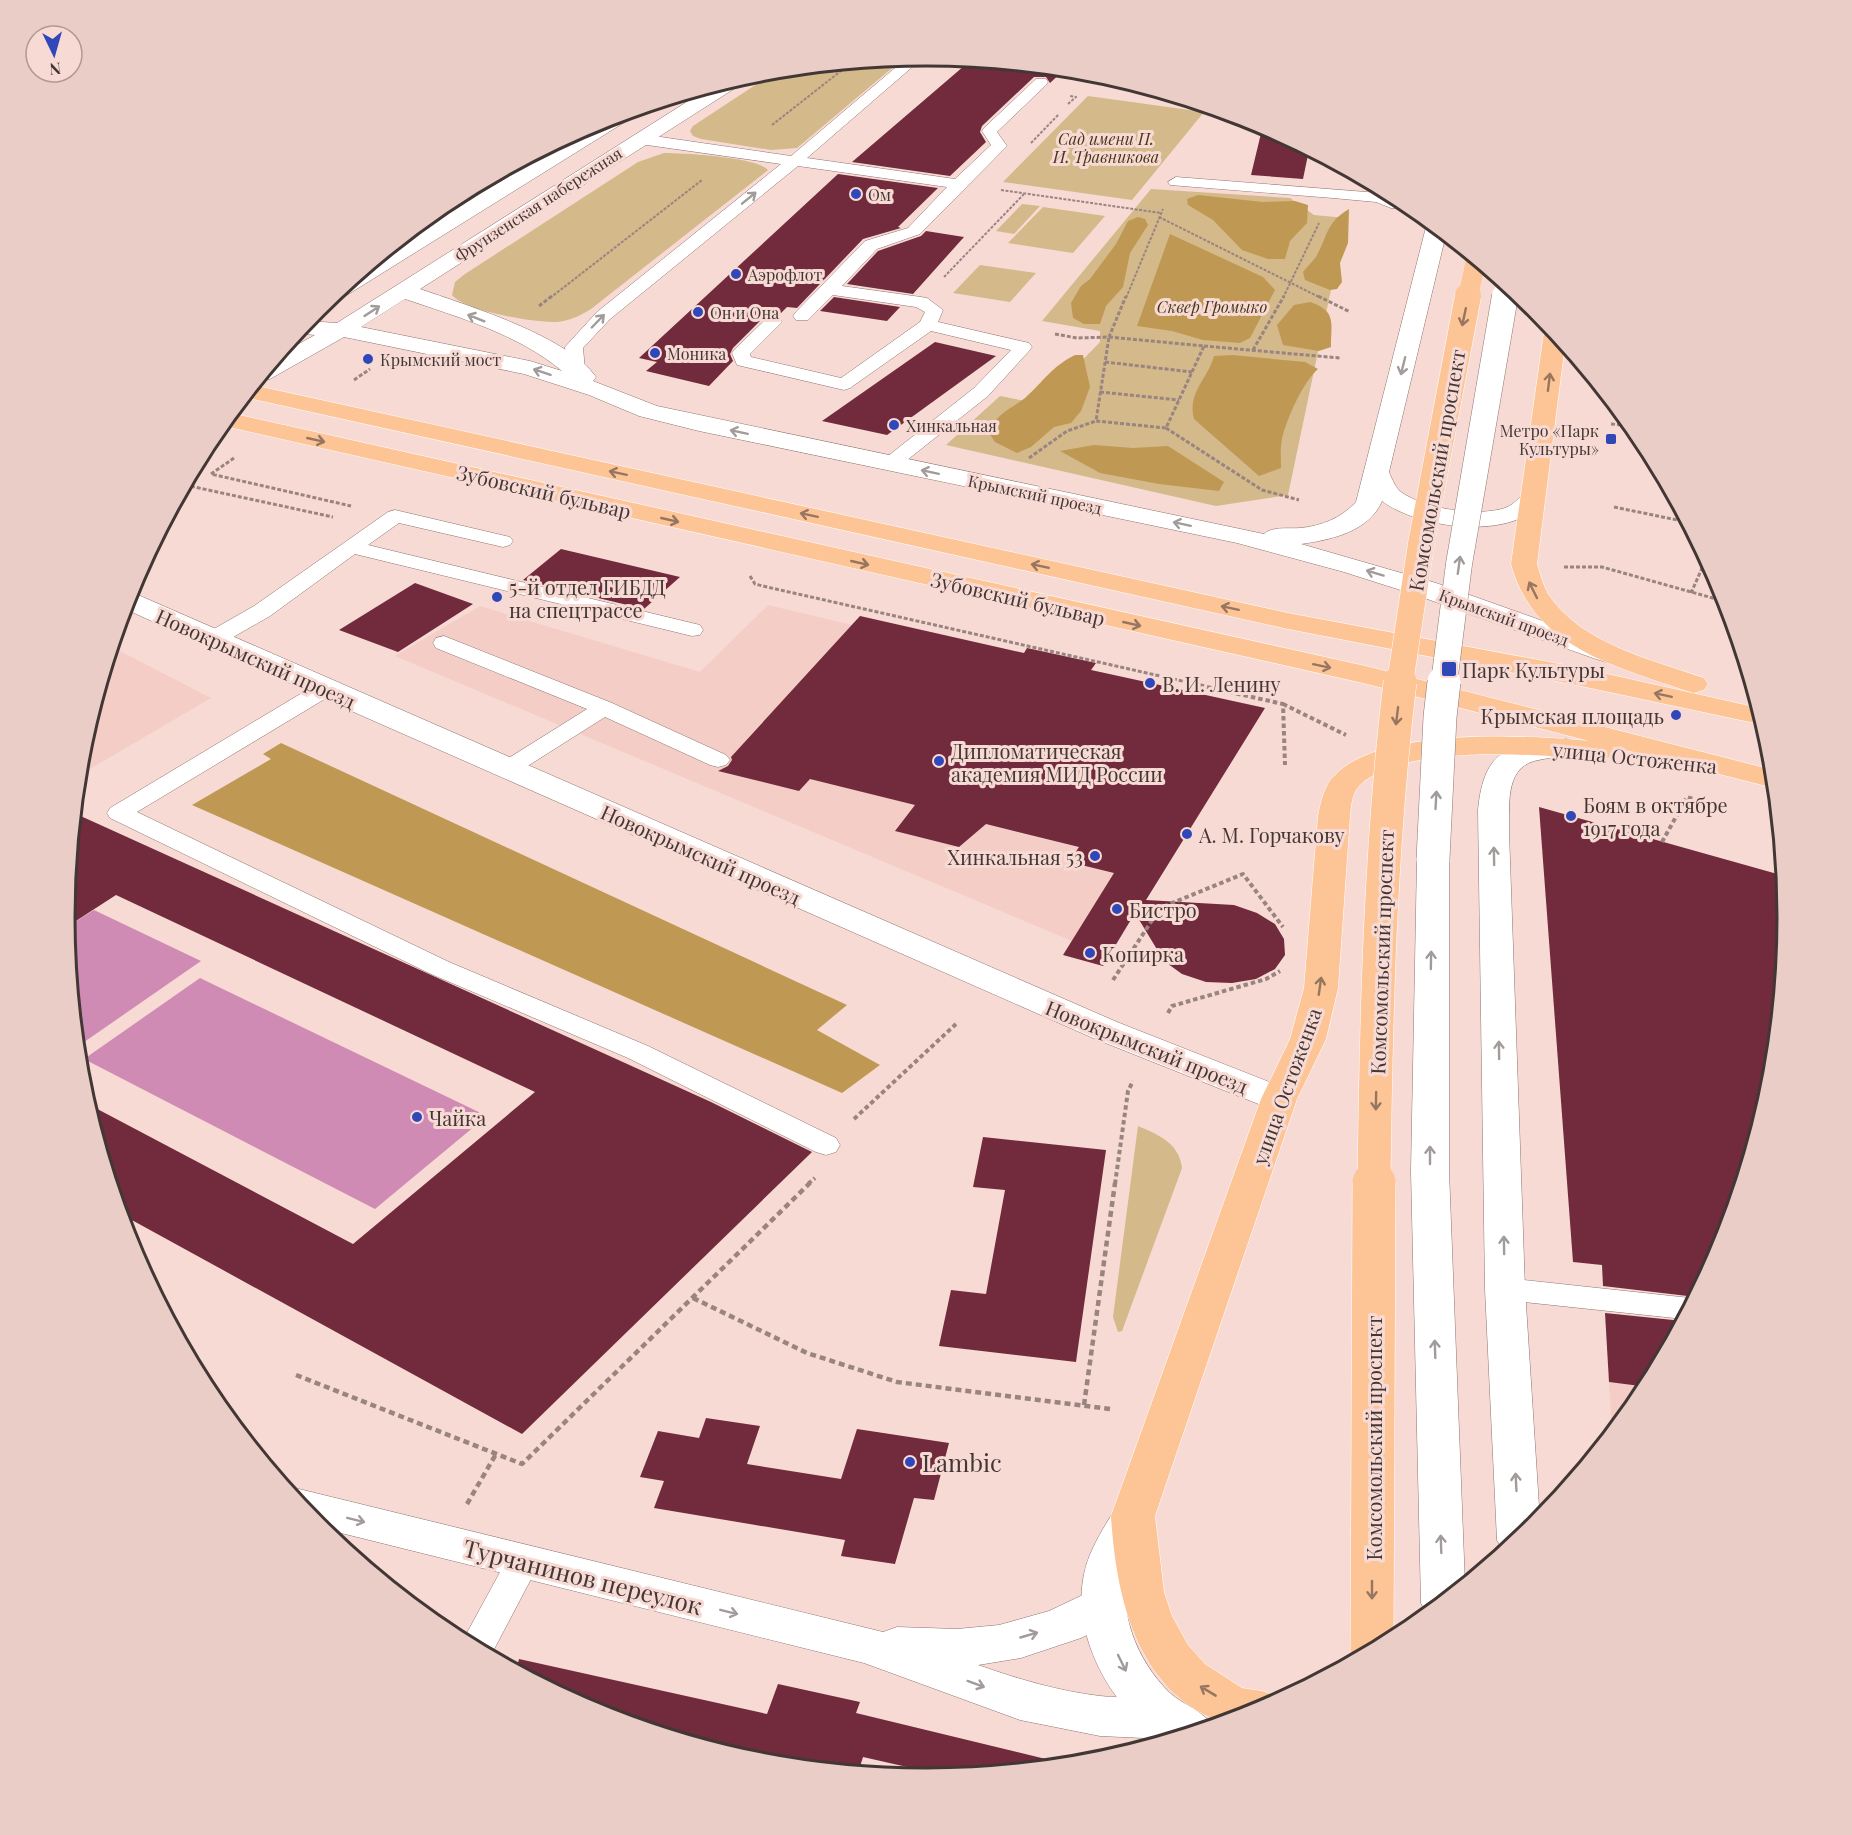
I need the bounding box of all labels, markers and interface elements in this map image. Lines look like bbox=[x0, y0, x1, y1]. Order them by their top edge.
north arrow bbox=[24, 24, 84, 84]
text: N bbox=[48, 58, 62, 80]
park label: Сад имени П. И. Травникова bbox=[1052, 128, 1159, 167]
street label: Фрунзенская набережная bbox=[450, 142, 626, 266]
place label: Ом bbox=[868, 184, 891, 205]
marker: Ом bbox=[849, 187, 863, 201]
one-way arrow bbox=[740, 191, 756, 204]
place label: Аэрофлот bbox=[747, 264, 823, 285]
marker: Аэрофлот bbox=[729, 267, 743, 281]
park label: Сквер Громыко bbox=[1157, 296, 1267, 317]
place label: Он и Она bbox=[710, 302, 779, 323]
one-way arrow bbox=[363, 304, 380, 316]
marker: Он и Она bbox=[691, 305, 705, 319]
one-way arrow bbox=[1458, 307, 1470, 326]
one-way arrow bbox=[467, 312, 486, 323]
one-way arrow bbox=[591, 314, 605, 329]
place label: Моника bbox=[667, 343, 726, 364]
marker: Моника bbox=[648, 346, 662, 360]
street label: Комсомольский проспект bbox=[1401, 347, 1471, 593]
place label: Крымский мост bbox=[380, 349, 501, 370]
marker: Крымский мост bbox=[361, 352, 375, 366]
one-way arrow bbox=[1397, 356, 1409, 375]
one-way arrow bbox=[533, 366, 552, 377]
one-way arrow bbox=[1543, 372, 1554, 392]
place label: Хинкальная bbox=[906, 415, 997, 436]
marker: Хинкальная bbox=[887, 418, 901, 432]
place label: Метро «Парк Культуры» bbox=[1500, 420, 1599, 459]
one-way arrow bbox=[730, 426, 749, 437]
marker: Метро «Парк Культуры» bbox=[1604, 432, 1618, 446]
one-way arrow bbox=[306, 434, 325, 446]
street label: Зубовский бульвар bbox=[454, 458, 634, 524]
one-way arrow bbox=[920, 466, 940, 477]
one-way arrow bbox=[609, 467, 629, 478]
street label: Крымский проезд bbox=[966, 470, 1104, 519]
one-way arrow bbox=[799, 509, 819, 520]
one-way arrow bbox=[660, 514, 679, 526]
one-way arrow bbox=[1173, 518, 1193, 529]
one-way arrow bbox=[1454, 555, 1465, 575]
one-way arrow bbox=[851, 557, 870, 569]
one-way arrow bbox=[1031, 560, 1050, 571]
street label: Зубовский бульвар bbox=[928, 565, 1108, 631]
one-way arrow bbox=[1366, 566, 1385, 577]
place label: 5-й отдел ГИБДД на спецтрассе bbox=[509, 573, 666, 623]
one-way arrow bbox=[1527, 581, 1539, 599]
street label: Крымский проезд bbox=[1436, 584, 1572, 650]
marker: 5-й отдел ГИБДД на спецтрассе bbox=[490, 590, 504, 604]
street label: Новокрымский проезд bbox=[152, 602, 361, 714]
one-way arrow bbox=[1221, 602, 1240, 614]
one-way arrow bbox=[1122, 619, 1142, 630]
place label: Парк Культуры bbox=[1462, 656, 1605, 683]
marker: Парк Культуры bbox=[1440, 660, 1458, 678]
one-way arrow bbox=[1311, 661, 1331, 672]
place label: В. И. Ленину bbox=[1162, 670, 1281, 697]
marker: В. И. Ленину bbox=[1143, 676, 1157, 690]
one-way arrow bbox=[1654, 689, 1674, 700]
place label: Крымская площадь bbox=[1481, 702, 1664, 729]
one-way arrow bbox=[1391, 705, 1402, 725]
marker: Крымская площадь bbox=[1669, 708, 1683, 722]
street label: улица Остоженка bbox=[1550, 735, 1719, 779]
place label: Дипломатическая академия МИД России bbox=[951, 737, 1163, 787]
marker: Дипломатическая академия МИД России bbox=[932, 754, 946, 768]
one-way arrow bbox=[1430, 791, 1441, 811]
place label: Боям в октябре 1917 года bbox=[1583, 791, 1728, 841]
street label: Новокрымский проезд bbox=[597, 798, 806, 910]
marker: Боям в октябре 1917 года bbox=[1564, 809, 1578, 823]
place label: А. М. Горчакову bbox=[1198, 821, 1345, 848]
marker: А. М. Горчакову bbox=[1180, 827, 1194, 841]
street label: Комсомольский проспект bbox=[1363, 829, 1399, 1075]
place label: Хинкальная 53 bbox=[947, 843, 1083, 870]
one-way arrow bbox=[1488, 846, 1500, 866]
marker: Хинкальная 53 bbox=[1088, 849, 1102, 863]
place label: Бистро bbox=[1129, 896, 1197, 923]
marker: Бистро bbox=[1110, 902, 1124, 916]
place label: Копирка bbox=[1102, 940, 1184, 967]
marker: Копирка bbox=[1083, 946, 1097, 960]
one-way arrow bbox=[1425, 950, 1437, 970]
one-way arrow bbox=[1315, 976, 1326, 996]
street label: Новокрымский проезд bbox=[1042, 993, 1253, 1099]
street label: улица Остоженка bbox=[1245, 1004, 1327, 1169]
one-way arrow bbox=[1493, 1041, 1505, 1061]
one-way arrow bbox=[1370, 1090, 1381, 1110]
place label: Чайка bbox=[429, 1104, 486, 1131]
marker: Чайка bbox=[410, 1110, 424, 1124]
one-way arrow bbox=[1424, 1145, 1436, 1165]
one-way arrow bbox=[1498, 1236, 1510, 1256]
street label: Комсомольский проспект bbox=[1360, 1315, 1387, 1561]
one-way arrow bbox=[1430, 1340, 1441, 1360]
place label: Lambic bbox=[922, 1446, 1002, 1478]
marker: Lambic bbox=[903, 1455, 917, 1469]
one-way arrow bbox=[1510, 1473, 1521, 1493]
one-way arrow bbox=[346, 1515, 365, 1526]
street label: Турчанинов переулок bbox=[460, 1531, 706, 1621]
one-way arrow bbox=[1436, 1535, 1447, 1555]
one-way arrow bbox=[1366, 1579, 1378, 1599]
one-way arrow bbox=[719, 1606, 738, 1618]
one-way arrow bbox=[1019, 1629, 1038, 1640]
one-way arrow bbox=[1116, 1653, 1128, 1671]
one-way arrow bbox=[966, 1680, 985, 1691]
one-way arrow bbox=[1200, 1685, 1217, 1697]

